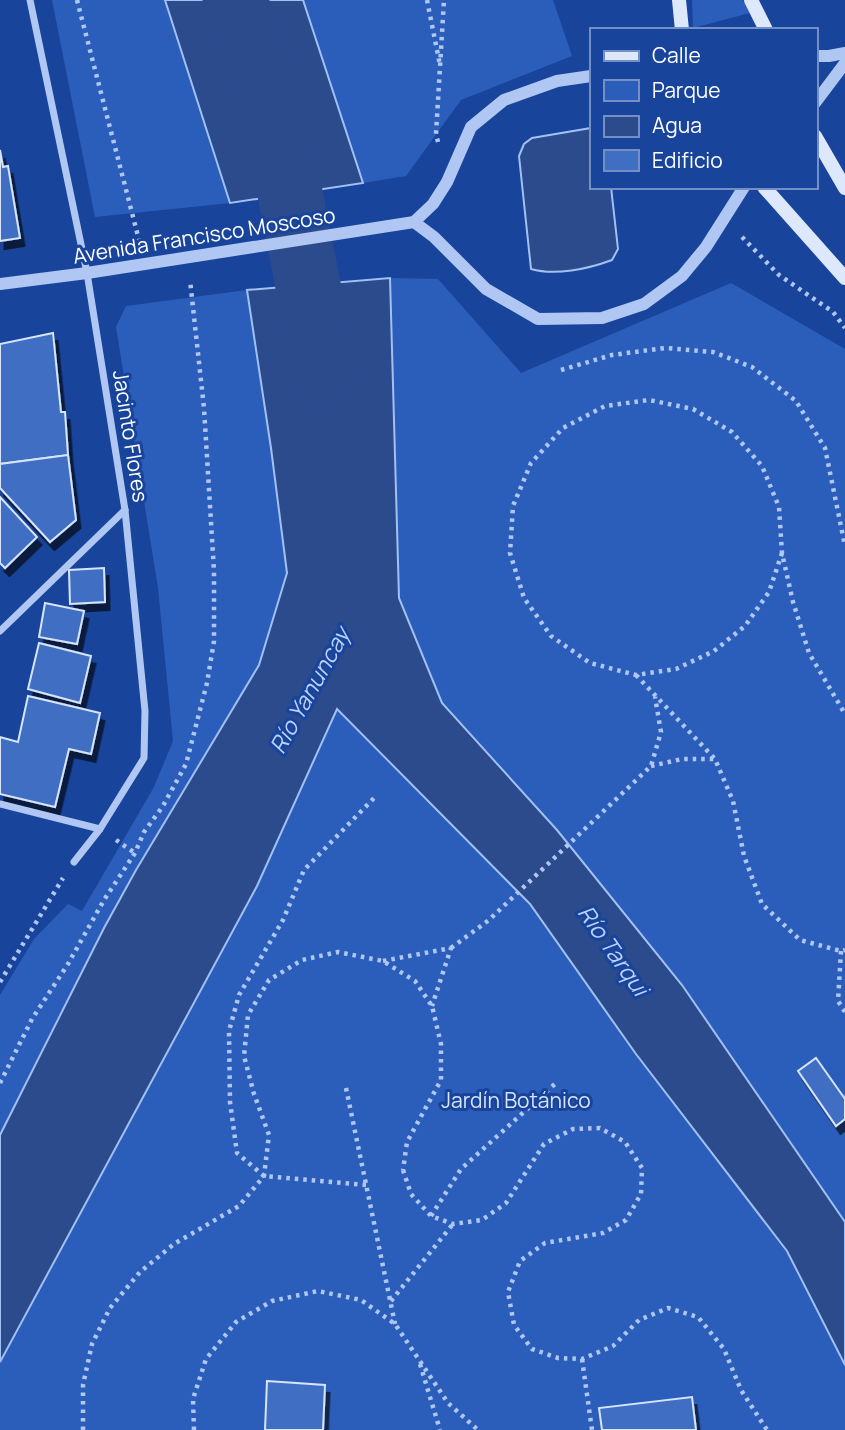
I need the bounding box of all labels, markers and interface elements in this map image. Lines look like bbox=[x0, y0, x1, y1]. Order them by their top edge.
legend bbox=[590, 28, 817, 189]
text: Calle bbox=[652, 41, 701, 69]
text: Parque bbox=[652, 76, 721, 104]
text: Agua bbox=[652, 111, 702, 139]
text: Edificio bbox=[652, 146, 723, 174]
street label: Avenida Francisco Moscoso bbox=[71, 200, 337, 270]
street label: Jacinto Flores bbox=[107, 368, 155, 504]
water label: Río Yanuncay bbox=[261, 619, 358, 759]
water label: Río Tarqui bbox=[571, 898, 658, 1004]
park label: Jardín Botánico bbox=[441, 1086, 591, 1114]

